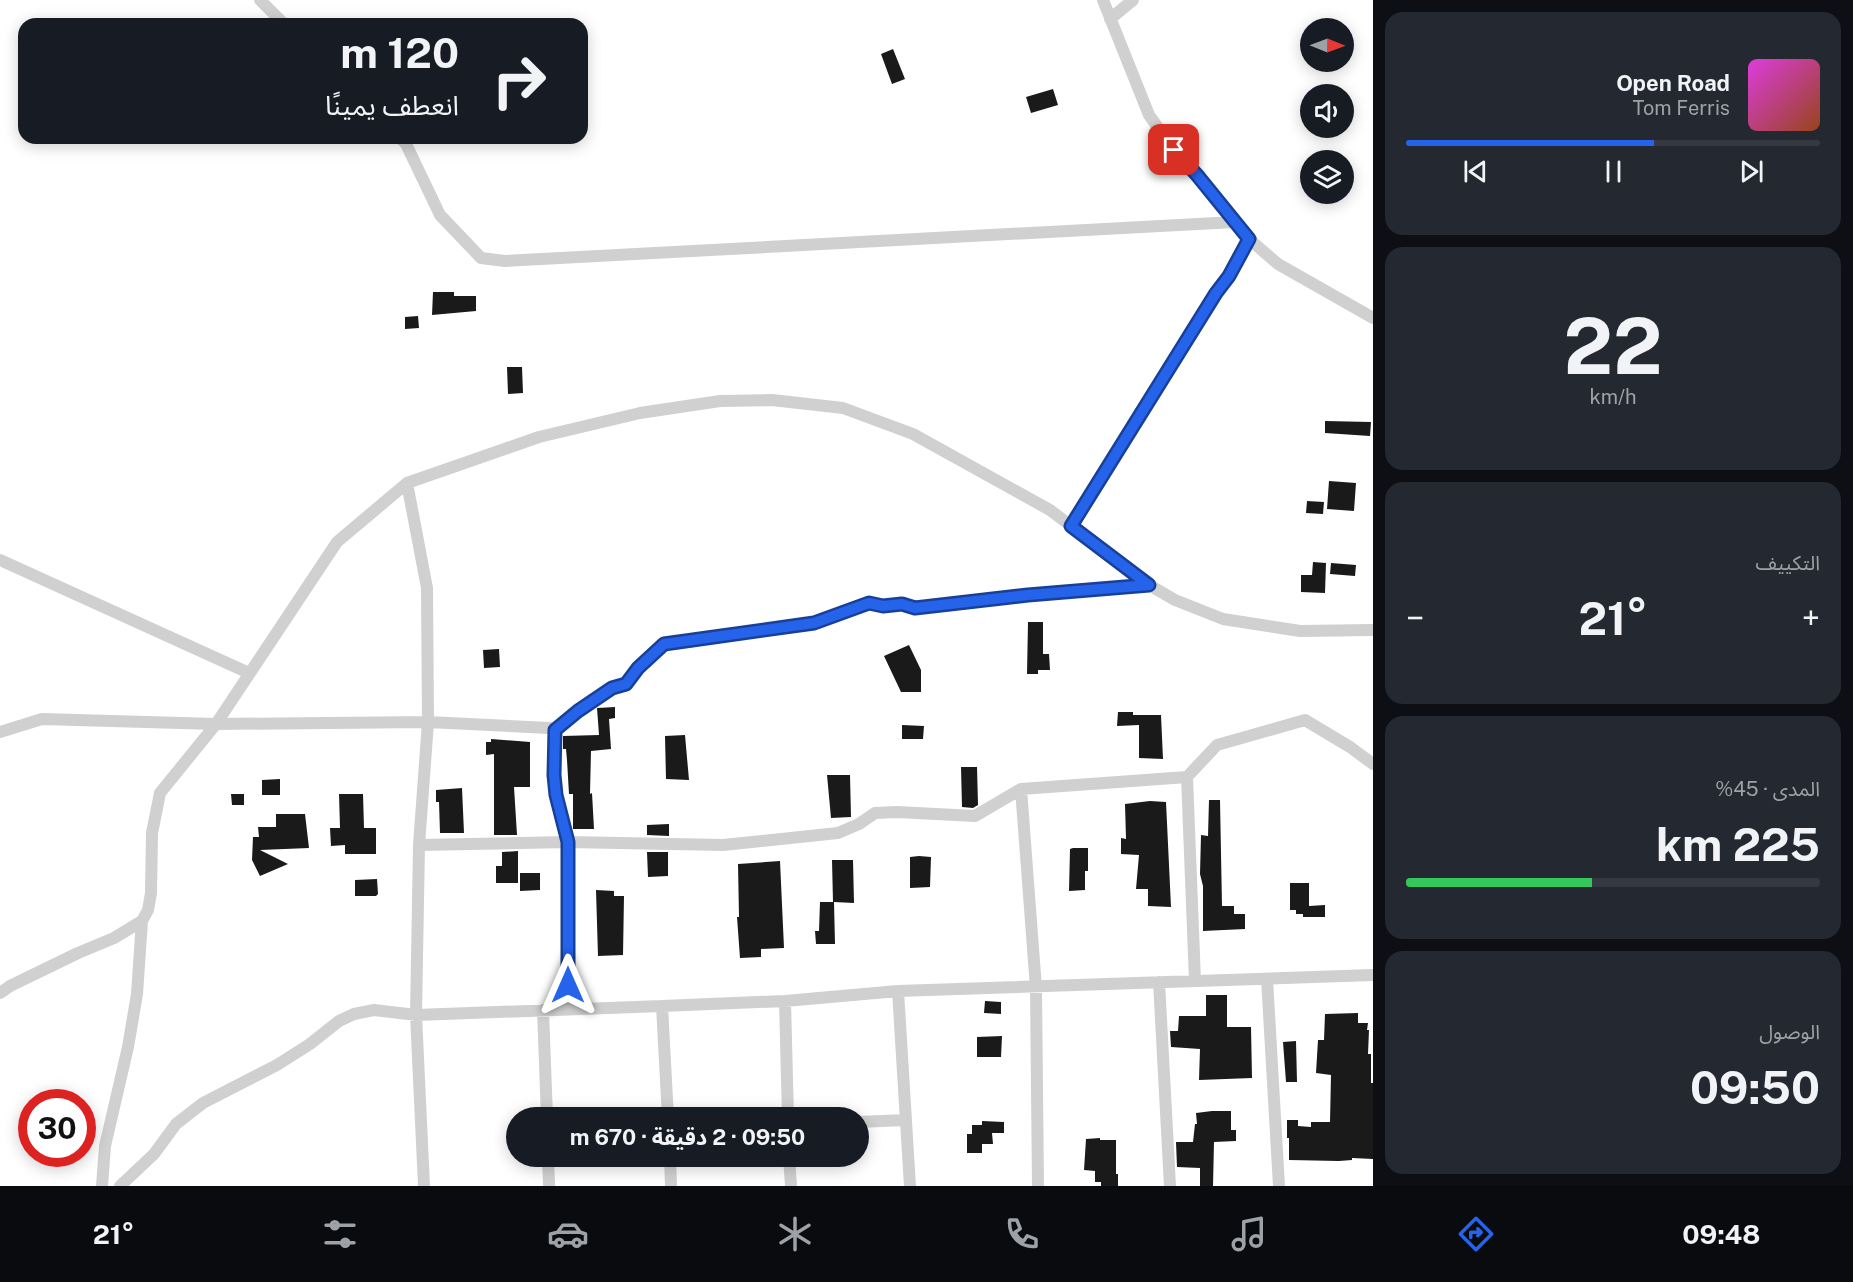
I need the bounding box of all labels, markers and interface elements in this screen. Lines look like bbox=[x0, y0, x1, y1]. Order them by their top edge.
north arrow bbox=[1300, 18, 1354, 72]
map controls bbox=[1300, 18, 1354, 204]
text: 120 m bbox=[340, 28, 459, 77]
icon: right bbox=[480, 42, 558, 120]
text: Open Road bbox=[1616, 70, 1730, 96]
button: sound bbox=[1300, 84, 1354, 138]
text: انعطف يمينًا bbox=[325, 89, 459, 121]
text: Tom Ferris bbox=[1632, 96, 1730, 120]
pin bbox=[1148, 124, 1199, 175]
icon: arrive bbox=[1157, 133, 1190, 166]
button: layers bbox=[1300, 150, 1354, 204]
icon: previous bbox=[1459, 155, 1492, 188]
icon: pause bbox=[1597, 155, 1630, 188]
icon: next bbox=[1735, 155, 1768, 188]
text: 22 bbox=[1563, 300, 1663, 392]
text: km/h bbox=[1589, 385, 1637, 409]
text: التكييف bbox=[1756, 551, 1820, 575]
text: 21° bbox=[1578, 592, 1648, 645]
text: − bbox=[1406, 599, 1424, 637]
text: + bbox=[1802, 599, 1820, 637]
text: المدى · 45% bbox=[1715, 777, 1820, 801]
text: 225 km bbox=[1656, 818, 1820, 871]
position arrow bbox=[536, 953, 600, 1017]
text: الوصول bbox=[1759, 1020, 1820, 1044]
text: 09:50 bbox=[1690, 1061, 1820, 1114]
speed limit sign: 30 bbox=[18, 1089, 96, 1167]
text: 09:50 · 2 دقيقة · 670 m bbox=[570, 1124, 805, 1150]
icon: filters bbox=[319, 1213, 361, 1255]
icon: car bbox=[547, 1213, 589, 1255]
icon: climate bbox=[774, 1213, 816, 1255]
icon: phone bbox=[1001, 1213, 1043, 1255]
icon: music bbox=[1228, 1213, 1270, 1255]
icon: directions bbox=[1455, 1213, 1497, 1255]
text: 21° bbox=[93, 1218, 134, 1250]
text: 09:48 bbox=[1682, 1218, 1760, 1250]

